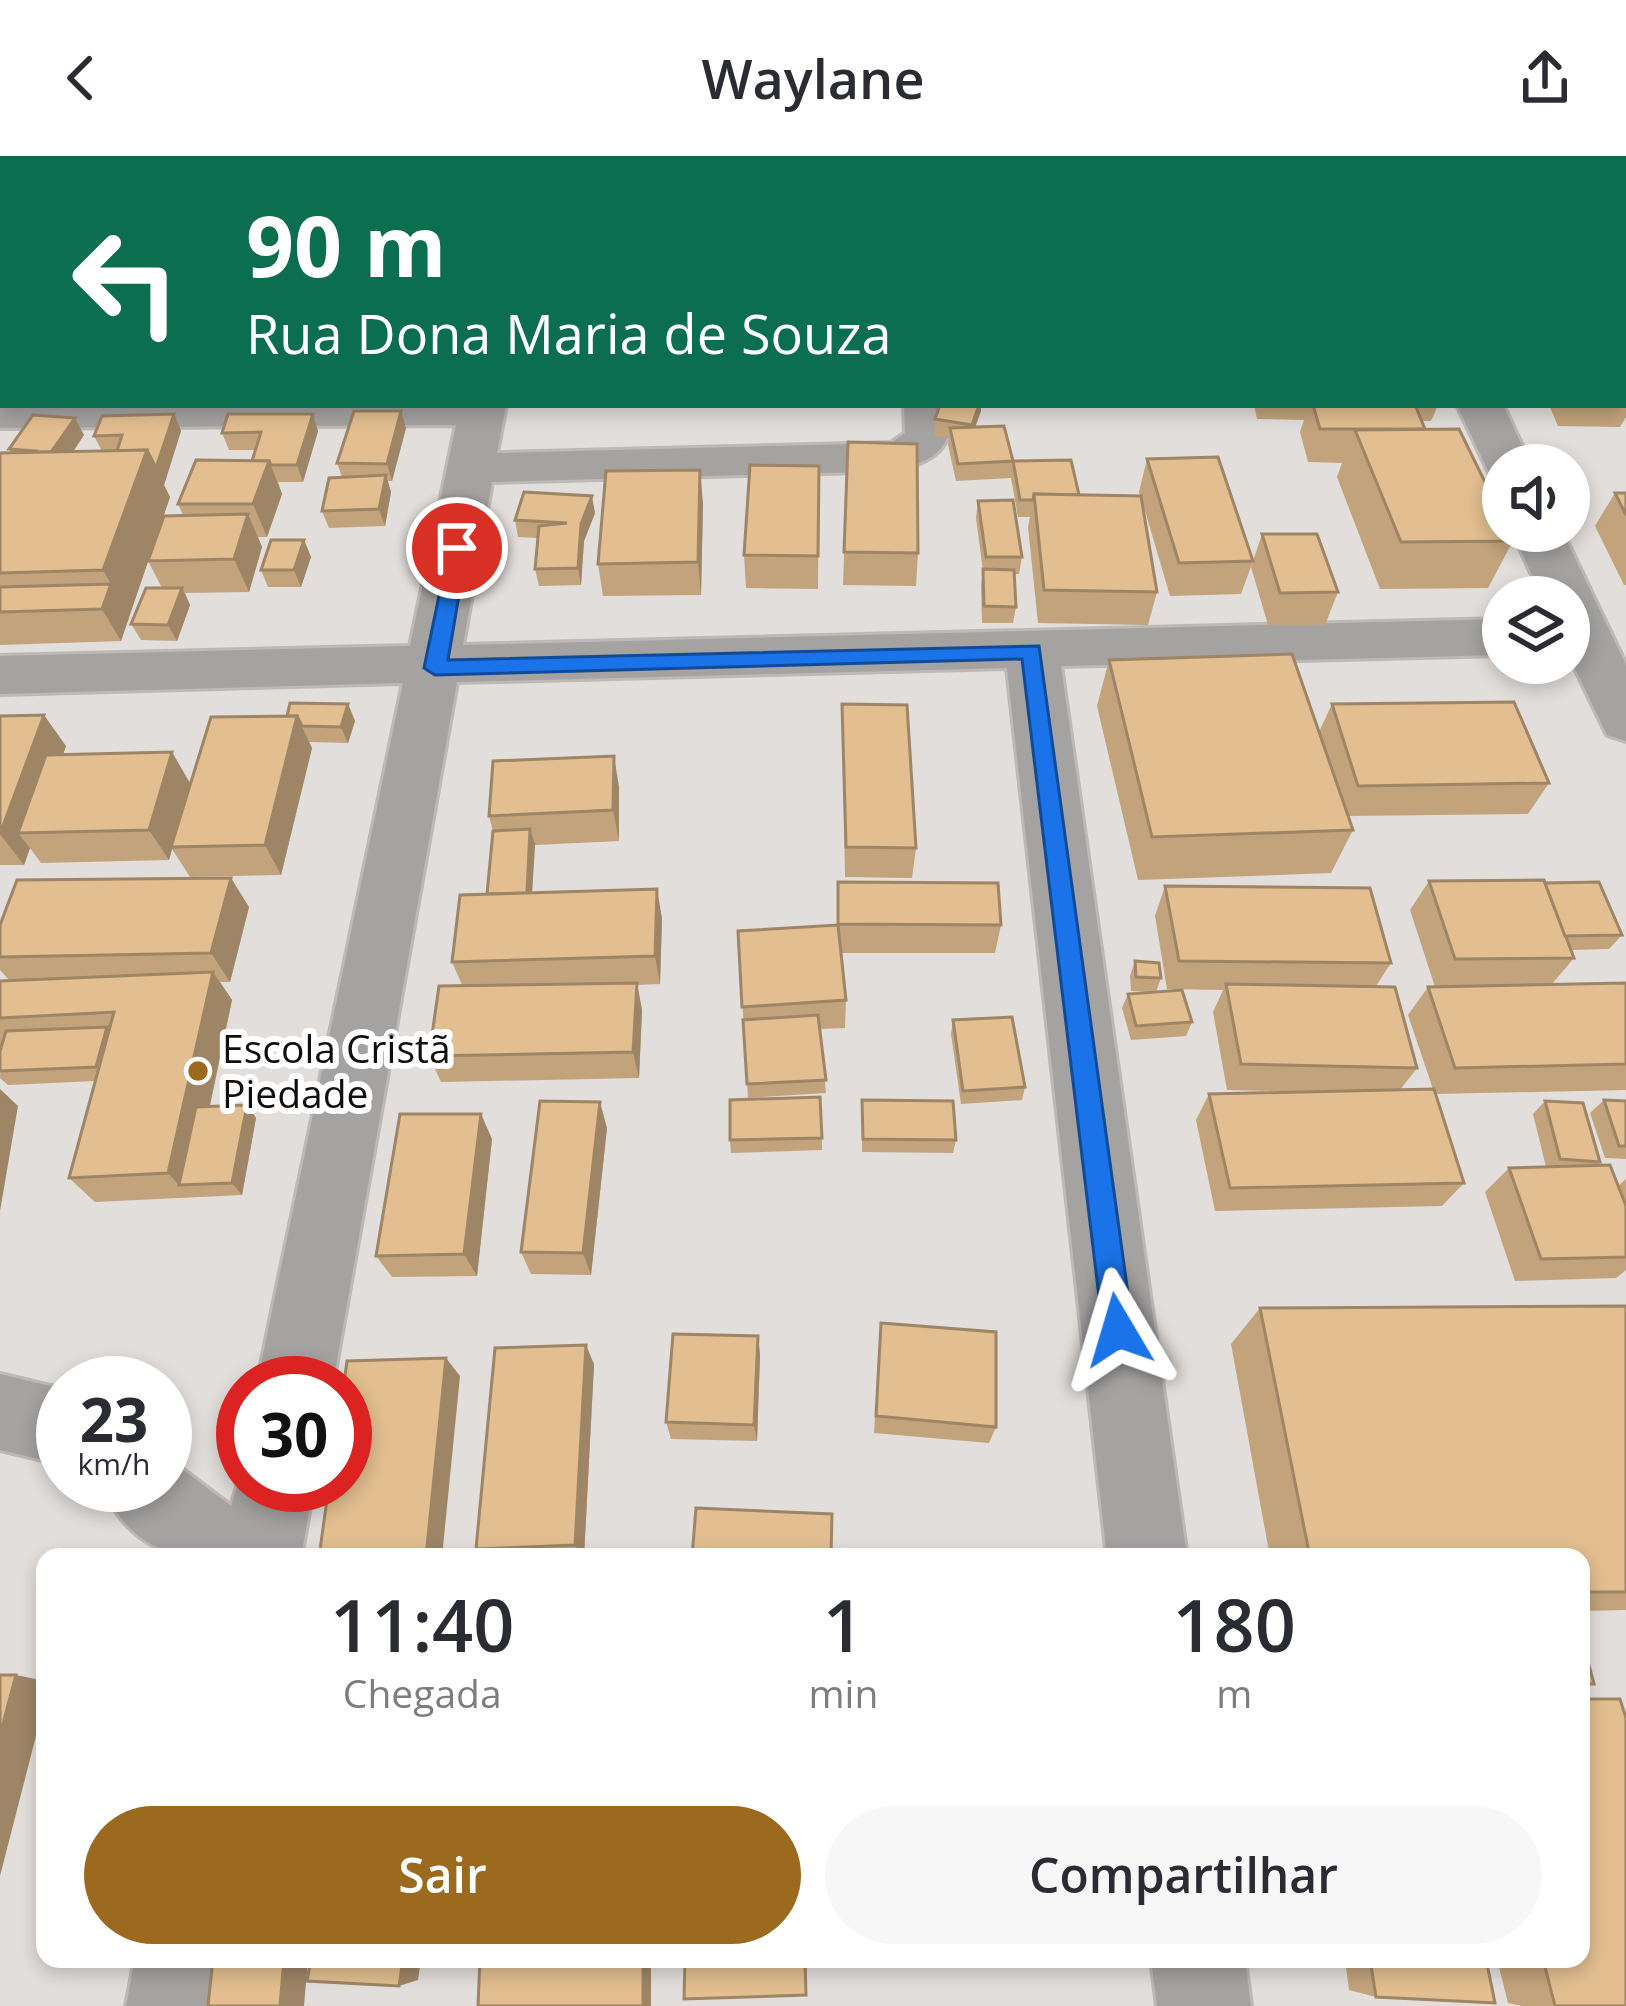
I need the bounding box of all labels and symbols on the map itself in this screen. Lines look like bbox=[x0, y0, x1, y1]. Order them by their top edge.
pin bbox=[406, 497, 508, 599]
place label: Escola Cristã Piedade bbox=[222, 1021, 451, 1119]
marker: Escola Cristã Piedade bbox=[185, 1058, 211, 1084]
position arrow bbox=[1055, 1267, 1181, 1393]
speed limit sign: 30 bbox=[216, 1356, 372, 1512]

